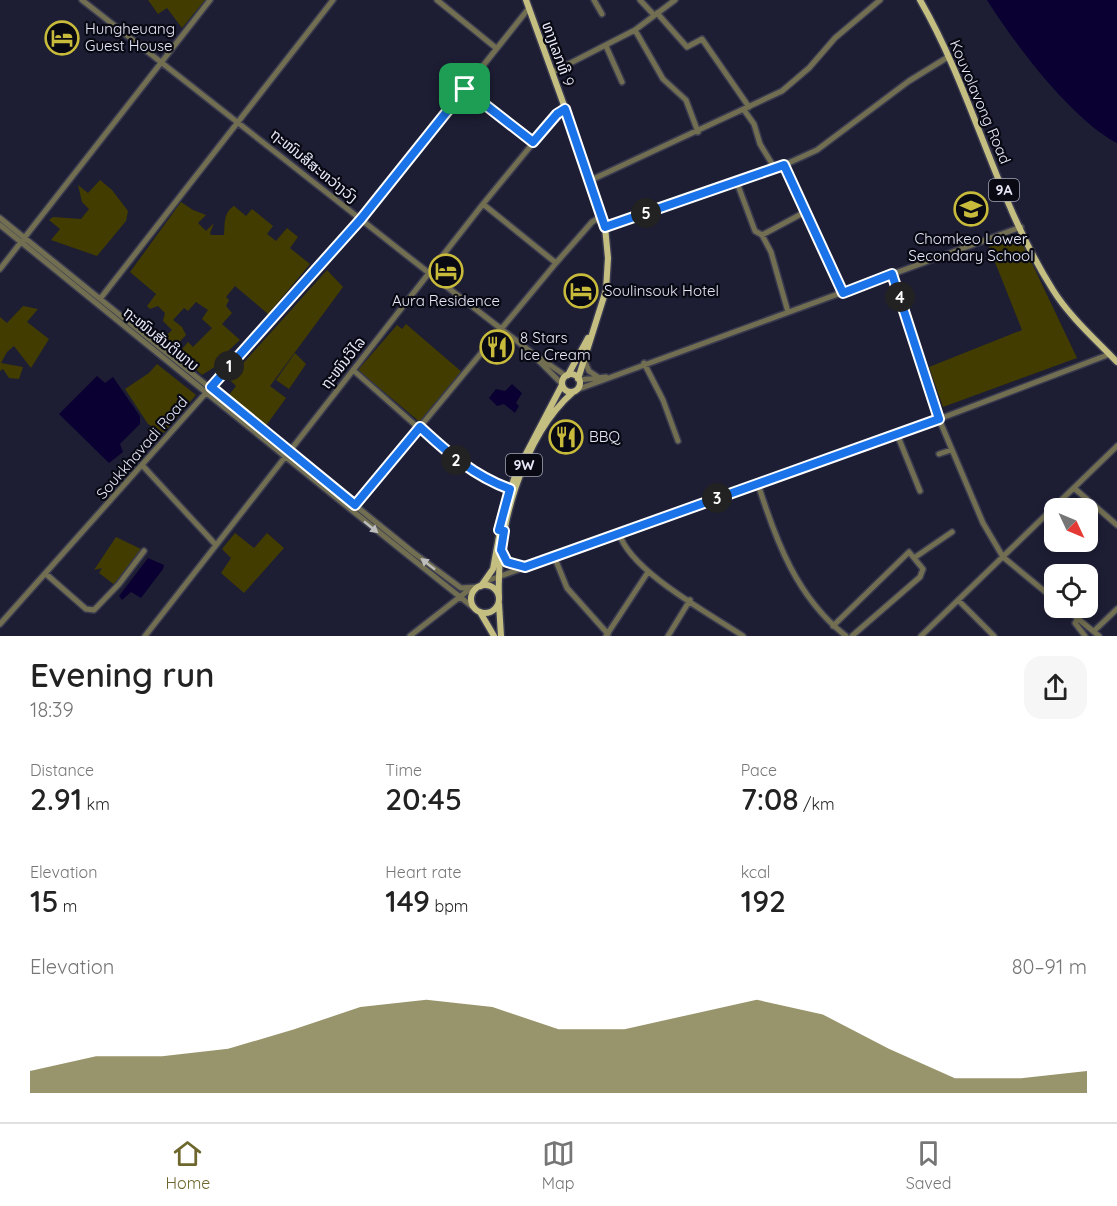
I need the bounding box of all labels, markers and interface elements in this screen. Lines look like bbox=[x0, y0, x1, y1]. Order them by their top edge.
place label: Hungheuang Guest House bbox=[85, 19, 175, 55]
street label: ທາງເລກທີ 9 bbox=[538, 19, 579, 89]
hotel icon: Hungheuang Guest House bbox=[44, 20, 80, 56]
street label: Kouvolavong Road bbox=[946, 37, 1015, 167]
pin bbox=[439, 63, 490, 114]
icon: arrive bbox=[448, 72, 481, 105]
street label: ຖະໜົນສີສະຫວ່າງວົງ bbox=[267, 125, 362, 207]
road number: 9A bbox=[989, 179, 1019, 201]
school or university icon: Chomkeo Lower Secondary School bbox=[953, 191, 989, 227]
pin: 5 bbox=[631, 198, 661, 228]
text: 5 bbox=[641, 203, 651, 223]
place label: Chomkeo Lower Secondary School bbox=[908, 229, 1034, 265]
hotel icon: Aura Residence bbox=[428, 253, 464, 289]
hotel icon: Soulinsouk Hotel bbox=[563, 273, 599, 309]
place label: Soulinsouk Hotel bbox=[604, 281, 719, 300]
pin: 4 bbox=[885, 282, 915, 312]
text: 4 bbox=[895, 287, 905, 307]
place label: Aura Residence bbox=[392, 291, 500, 310]
street label: ຖະໜົນສັນຕິພາບ bbox=[120, 302, 203, 375]
place label: 8 Stars Ice Cream bbox=[520, 328, 591, 364]
restaurant icon: 8 Stars Ice Cream bbox=[479, 329, 515, 365]
street label: ຖະໜົນວິໄລ bbox=[316, 333, 369, 393]
pin: 1 bbox=[214, 351, 244, 381]
text: 1 bbox=[226, 356, 232, 376]
street label: Soukkhavadi Road bbox=[92, 392, 191, 503]
restaurant icon: BBQ bbox=[548, 419, 584, 455]
place label: BBQ bbox=[589, 427, 621, 446]
pin: 2 bbox=[441, 445, 471, 475]
text: 2 bbox=[451, 450, 461, 470]
road number: 9W bbox=[506, 454, 542, 476]
pin: 3 bbox=[702, 483, 732, 513]
text: 3 bbox=[713, 488, 721, 508]
north arrow bbox=[1044, 498, 1098, 552]
map controls bbox=[1044, 498, 1098, 618]
one-way arrow bbox=[363, 521, 379, 534]
one-way arrow bbox=[420, 557, 436, 570]
button: locate bbox=[1044, 564, 1098, 618]
text: Evening run bbox=[30, 654, 215, 695]
button: share bbox=[1024, 656, 1087, 719]
text: 18:39 bbox=[30, 697, 74, 722]
text: Distance bbox=[30, 760, 94, 780]
text: Time bbox=[385, 760, 422, 780]
text: Pace bbox=[741, 760, 777, 780]
text: 2.91 bbox=[30, 780, 82, 818]
text: 20:45 bbox=[385, 780, 462, 818]
text: 7:08 bbox=[741, 780, 799, 818]
text: km bbox=[82, 794, 110, 814]
text: /km bbox=[799, 794, 835, 814]
text: Elevation bbox=[30, 862, 97, 882]
text: Heart rate bbox=[385, 862, 462, 882]
text: kcal bbox=[741, 862, 771, 882]
text: 15 bbox=[30, 882, 58, 920]
text: 149 bbox=[385, 882, 430, 920]
text: 192 bbox=[741, 882, 786, 920]
text: m bbox=[58, 896, 77, 916]
text: bpm bbox=[430, 896, 468, 916]
text: Elevation bbox=[30, 954, 114, 979]
text: 80–91 m bbox=[1012, 954, 1087, 979]
tab: Home bbox=[166, 1137, 210, 1193]
tab: Map bbox=[542, 1137, 575, 1193]
tab: Saved bbox=[906, 1137, 951, 1193]

